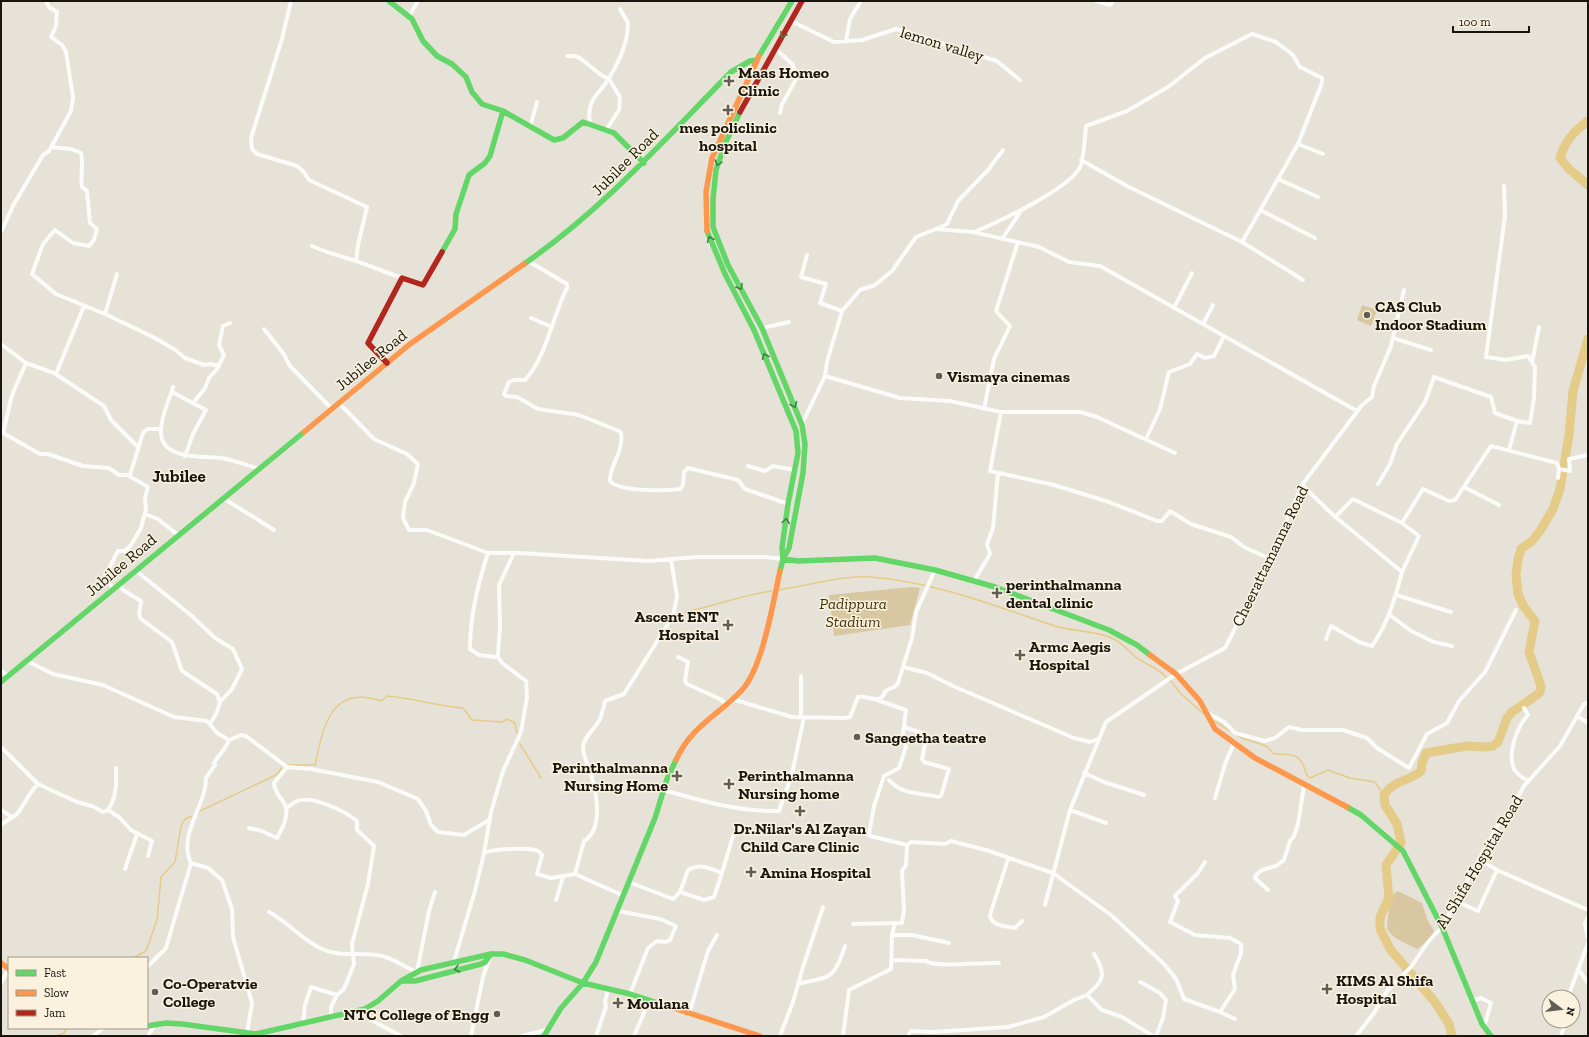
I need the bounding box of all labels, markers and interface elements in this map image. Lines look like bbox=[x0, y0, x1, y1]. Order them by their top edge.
scale bar bbox=[1453, 8, 1529, 34]
text: 100 m bbox=[1459, 15, 1491, 29]
street label: lemon valley bbox=[898, 22, 987, 66]
one-way arrow bbox=[780, 31, 788, 38]
place label: Maas Homeo Clinic bbox=[738, 63, 830, 100]
marker: Maas Homeo Clinic bbox=[723, 75, 735, 87]
marker: mes policlinic hospital bbox=[722, 104, 734, 116]
place label: mes policlinic hospital bbox=[679, 118, 777, 155]
street label: Jubilee Road bbox=[588, 125, 662, 199]
one-way arrow bbox=[714, 160, 723, 167]
one-way arrow bbox=[707, 235, 715, 243]
one-way arrow bbox=[735, 283, 742, 290]
place label: CAS Club Indoor Stadium bbox=[1375, 297, 1486, 334]
marker: CAS Club Indoor Stadium bbox=[1362, 310, 1372, 320]
street label: Jubilee Road bbox=[331, 325, 411, 395]
one-way arrow bbox=[762, 353, 770, 361]
place label: Vismaya cinemas bbox=[947, 367, 1070, 386]
marker: Vismaya cinemas bbox=[934, 371, 944, 381]
one-way arrow bbox=[789, 401, 797, 408]
district label: Jubilee bbox=[152, 466, 206, 486]
street label: Cheerattamanna Road bbox=[1228, 482, 1312, 629]
one-way arrow bbox=[781, 518, 790, 524]
street label: Jubilee Road bbox=[82, 530, 160, 600]
place label: perinthalmanna dental clinic bbox=[1006, 575, 1122, 612]
marker: perinthalmanna dental clinic bbox=[991, 587, 1003, 599]
park label: Padippura Stadium bbox=[819, 594, 887, 631]
place label: Ascent ENT Hospital bbox=[634, 607, 720, 644]
marker: Ascent ENT Hospital bbox=[722, 619, 734, 631]
place label: Armc Aegis Hospital bbox=[1029, 637, 1111, 674]
marker: Armc Aegis Hospital bbox=[1014, 649, 1026, 661]
place label: Sangeetha teatre bbox=[865, 728, 986, 747]
marker: Sangeetha teatre bbox=[852, 732, 862, 742]
place label: Perinthalmanna Nursing Home bbox=[552, 758, 668, 795]
place label: Perinthalmanna Nursing home bbox=[738, 766, 854, 803]
marker: Perinthalmanna Nursing Home bbox=[671, 770, 683, 782]
marker: Perinthalmanna Nursing home bbox=[723, 778, 735, 790]
street label: Al Shifa Hospital Road bbox=[1431, 791, 1527, 932]
marker: Dr.Nilar's Al Zayan Child Care Clinic bbox=[794, 805, 806, 817]
place label: Dr.Nilar's Al Zayan Child Care Clinic bbox=[734, 819, 867, 856]
place label: Amina Hospital bbox=[760, 863, 871, 882]
marker: Amina Hospital bbox=[745, 866, 757, 878]
legend bbox=[8, 957, 148, 1029]
one-way arrow bbox=[454, 964, 461, 973]
text: Fast bbox=[44, 966, 67, 980]
place label: KIMS Al Shifa Hospital bbox=[1336, 971, 1433, 1008]
place label: Co-Operatvie College bbox=[163, 974, 258, 1011]
marker: KIMS Al Shifa Hospital bbox=[1321, 983, 1333, 995]
text: Slow bbox=[44, 986, 70, 1000]
marker: Co-Operatvie College bbox=[150, 987, 160, 997]
north arrow bbox=[1541, 989, 1581, 1029]
place label: Moulana bbox=[627, 994, 689, 1013]
marker: Moulana bbox=[612, 997, 624, 1009]
place label: NTC College of Engg bbox=[344, 1005, 489, 1024]
text: Jam bbox=[44, 1006, 66, 1020]
text: N bbox=[1563, 1006, 1578, 1018]
marker: NTC College of Engg bbox=[492, 1009, 502, 1019]

